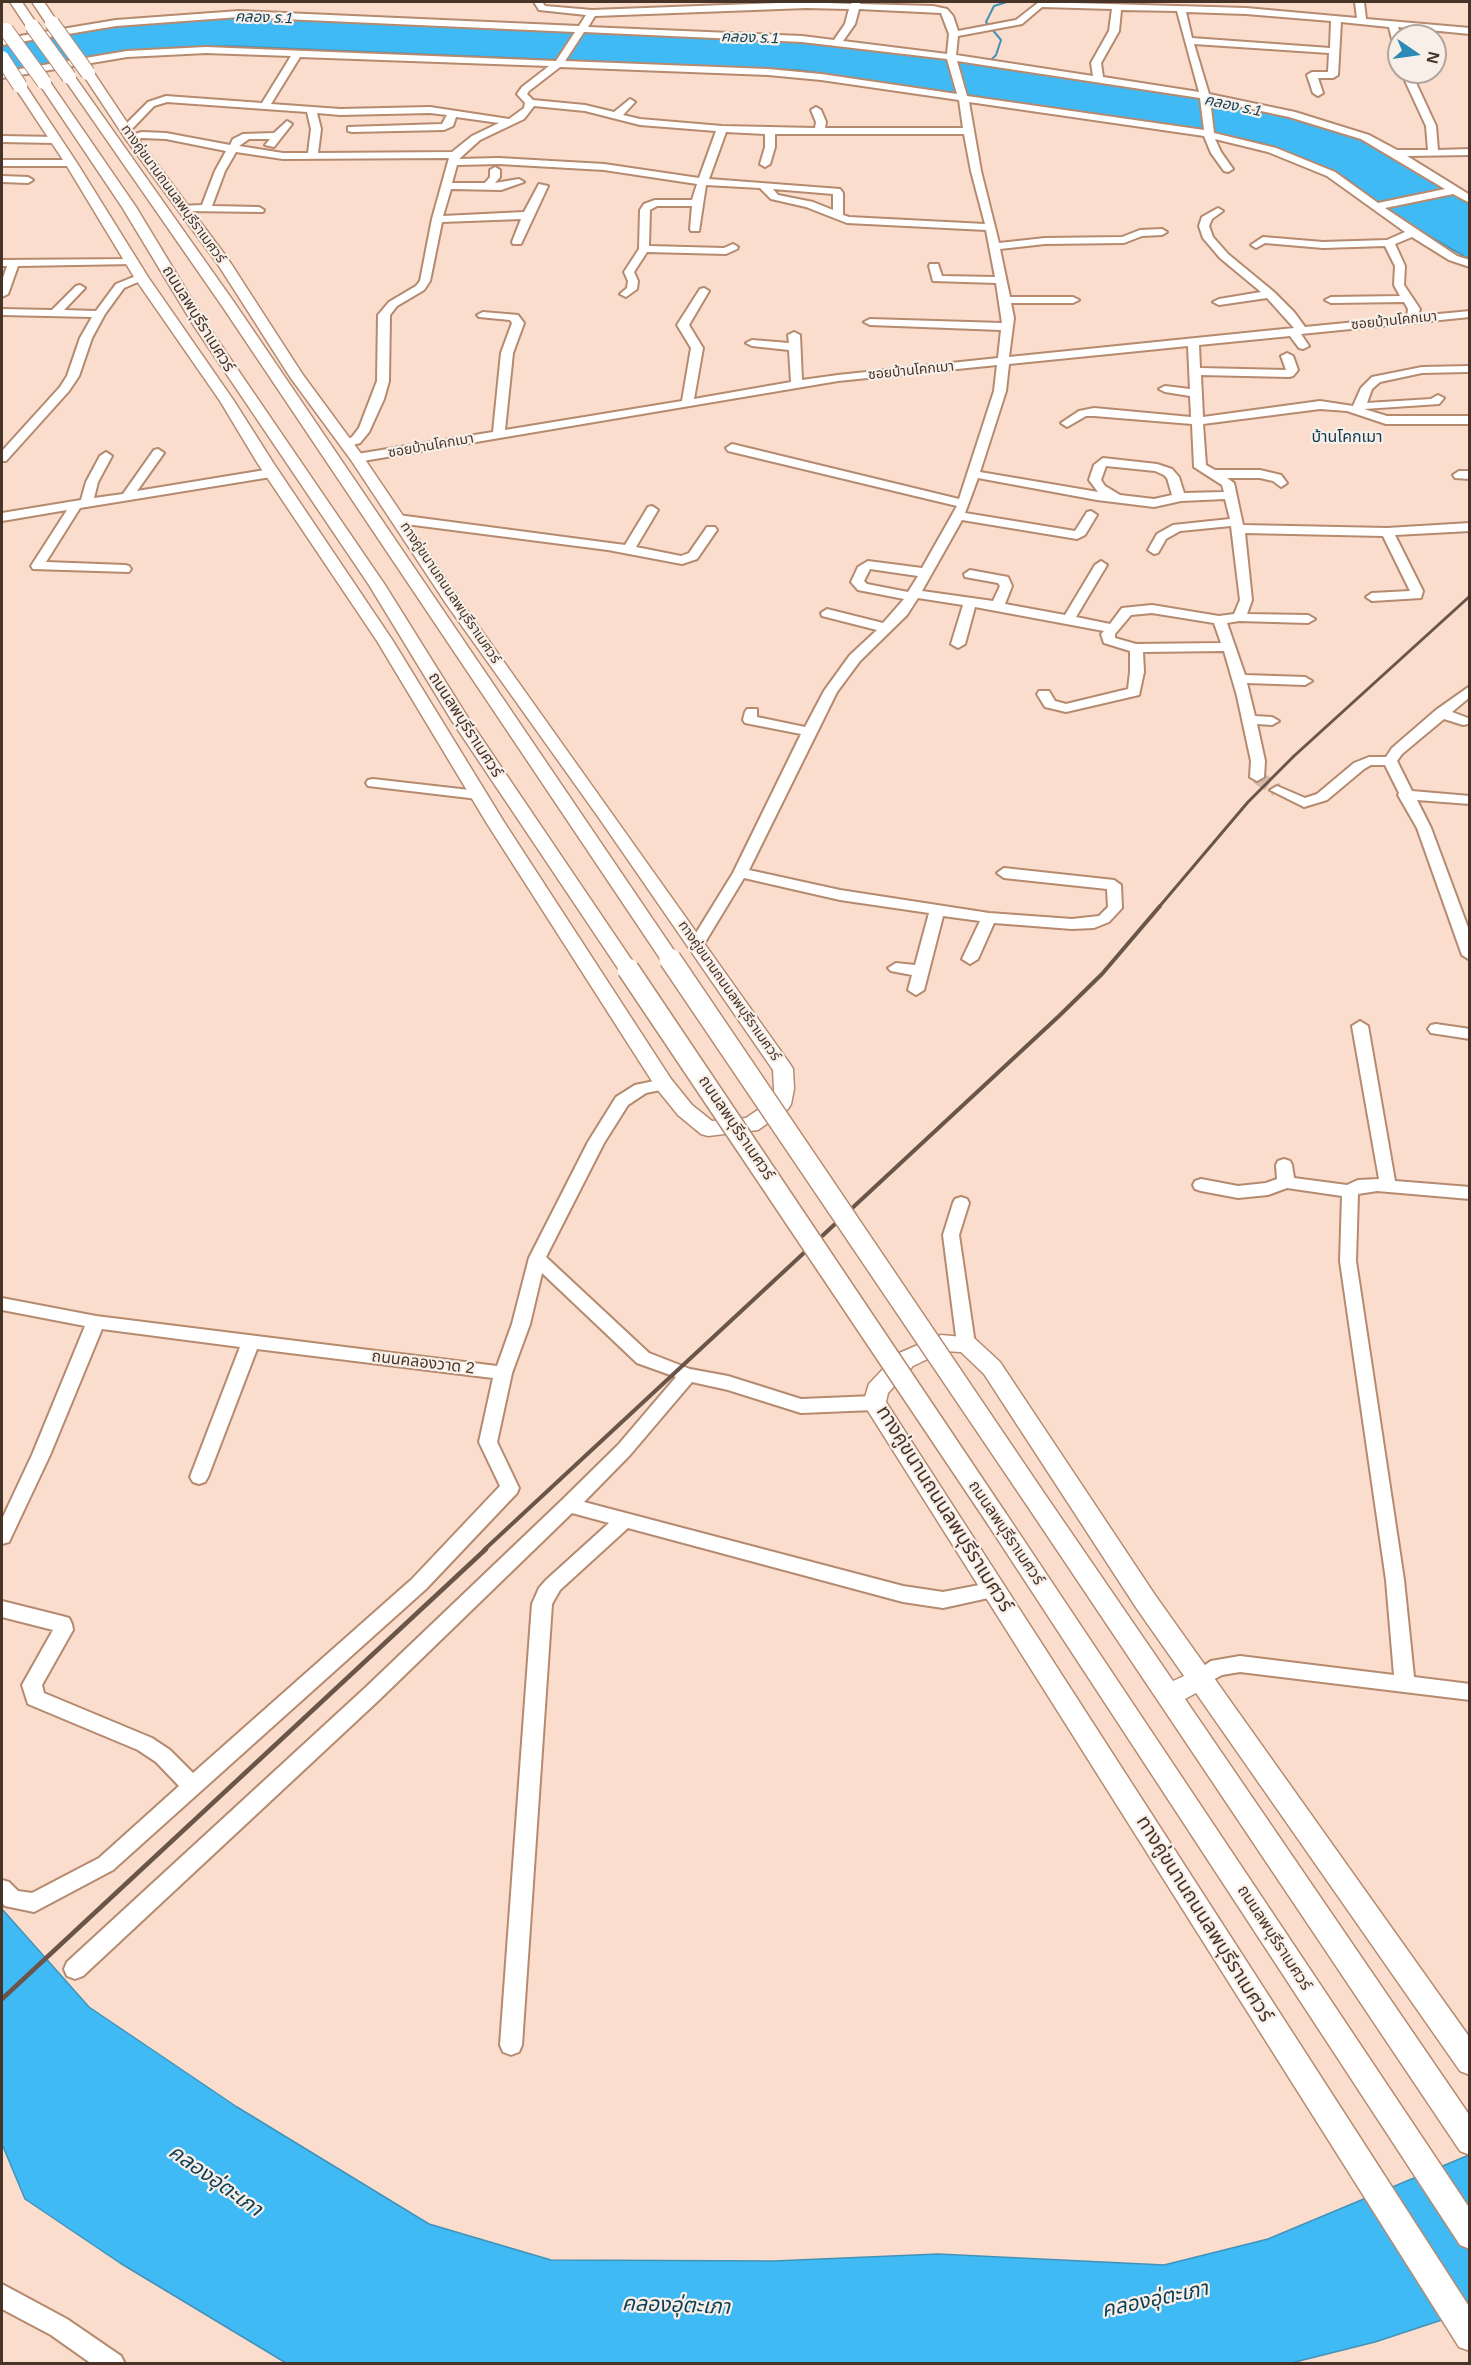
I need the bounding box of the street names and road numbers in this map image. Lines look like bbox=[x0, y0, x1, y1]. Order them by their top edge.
street label: ทางคู่ขนานถนนลพบุรีราเมศวร์ bbox=[117, 121, 229, 267]
street label: ถนนลพบุรีราเมศวร์ bbox=[158, 262, 238, 376]
street label: ซอยบ้านโคกเมา bbox=[1350, 308, 1438, 334]
street label: ซอยบ้านโคกเมา bbox=[867, 358, 955, 384]
street label: ซอยบ้านโคกเมา bbox=[387, 430, 475, 462]
street label: ทางคู่ขนานถนนลพบุรีราเมศวร์ bbox=[396, 519, 504, 667]
street label: ถนนลพบุรีราเมศวร์ bbox=[424, 669, 506, 781]
street label: ทางคู่ขนานถนนลพบุรีราเมศวร์ bbox=[674, 918, 784, 1064]
street label: ถนนลพบุรีราเมศวร์ bbox=[694, 1072, 778, 1184]
street label: ถนนคลองวาด 2 bbox=[370, 1347, 476, 1379]
street label: ทางคู่ขนานถนนลพบุรีราเมศวร์ bbox=[871, 1401, 1017, 1617]
street label: ถนนลพบุรีราเมศวร์ bbox=[964, 1477, 1048, 1589]
street label: ทางคู่ขนานถนนลพบุรีราเมศวร์ bbox=[1131, 1811, 1277, 2027]
street label: ถนนลพบุรีราเมศวร์ bbox=[1233, 1882, 1315, 1994]

